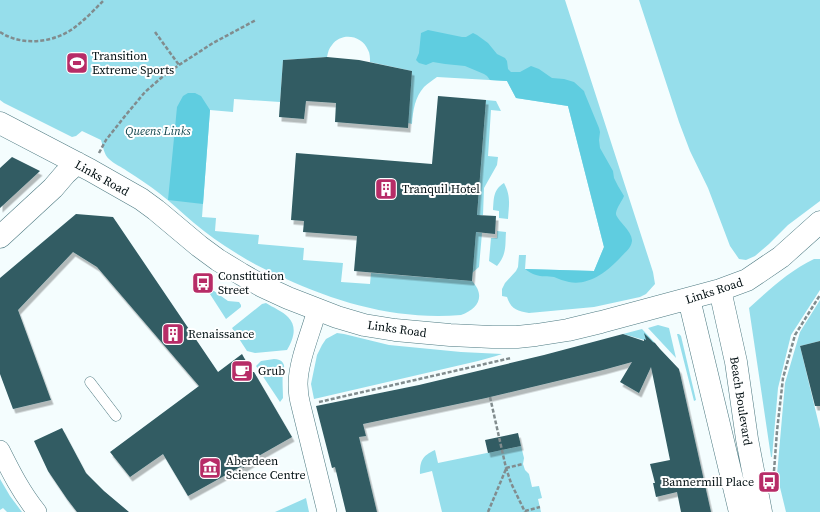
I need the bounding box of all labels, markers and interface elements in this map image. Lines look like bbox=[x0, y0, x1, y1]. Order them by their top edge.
place label: Transition Extreme Sports bbox=[92, 48, 174, 78]
sports icon: Transition Extreme Sports bbox=[64, 50, 90, 76]
park label: Queens Links bbox=[125, 123, 191, 139]
street label: Links Road bbox=[72, 157, 132, 200]
building icon: Tranquil Hotel bbox=[373, 176, 399, 202]
place label: Tranquil Hotel bbox=[402, 181, 480, 197]
place label: Constitution Street bbox=[218, 268, 284, 298]
bus stop icon: Constitution Street bbox=[190, 270, 216, 296]
street label: Links Road bbox=[683, 274, 745, 308]
street label: Links Road bbox=[366, 317, 428, 341]
building icon: Renaissance bbox=[160, 321, 186, 347]
place label: Renaissance bbox=[188, 326, 254, 342]
street label: Beach Boulevard bbox=[726, 355, 756, 447]
cafe icon: Grub bbox=[229, 358, 255, 384]
place label: Grub bbox=[258, 363, 285, 379]
place label: Aberdeen Science Centre bbox=[226, 453, 306, 483]
museum icon: Aberdeen Science Centre bbox=[197, 455, 223, 481]
bus stop icon: Bannermill Place bbox=[756, 469, 782, 495]
place label: Bannermill Place bbox=[662, 474, 754, 490]

